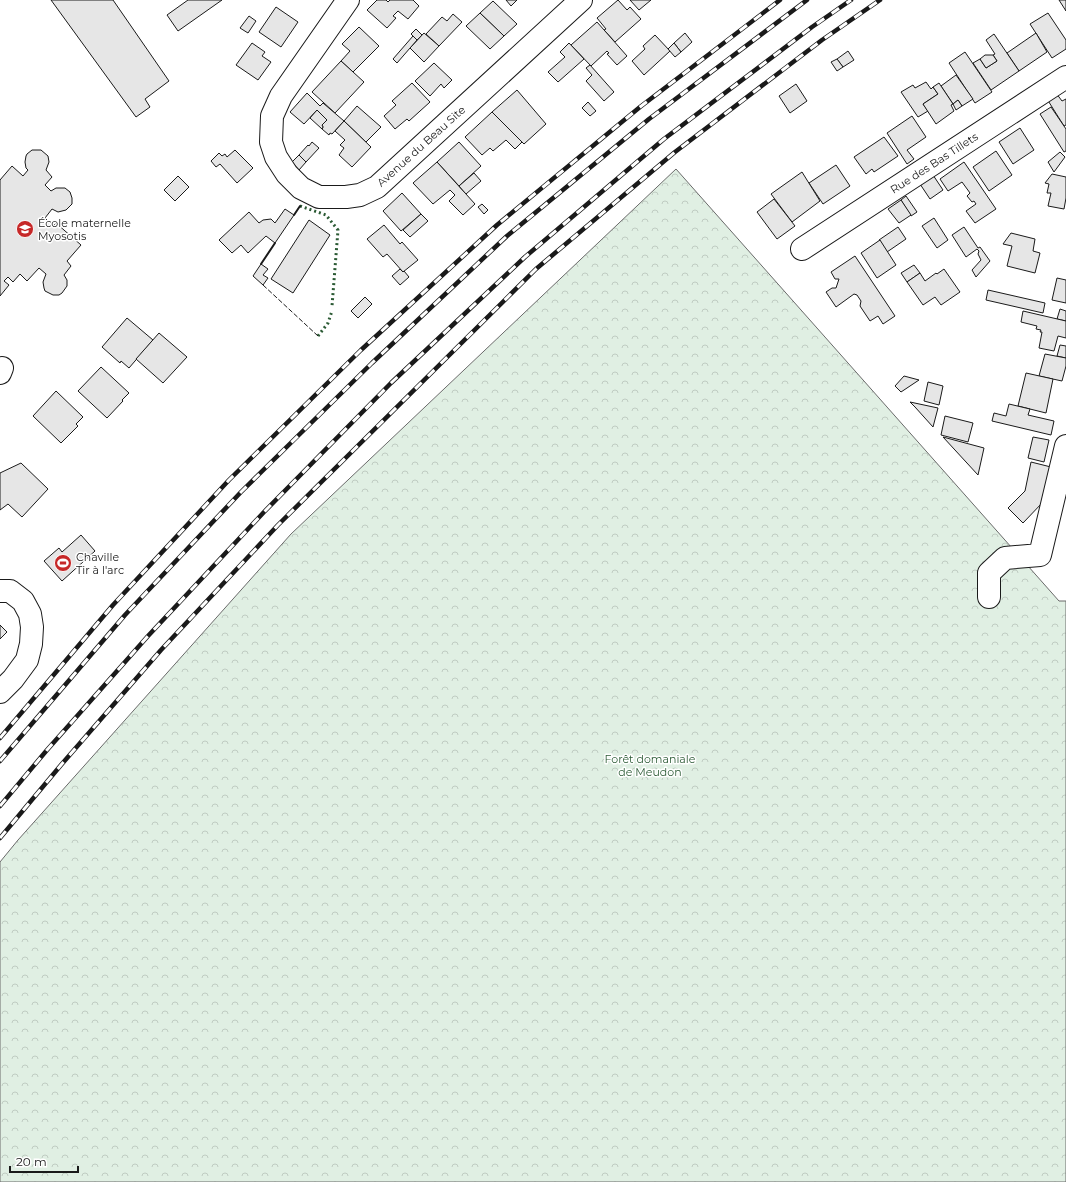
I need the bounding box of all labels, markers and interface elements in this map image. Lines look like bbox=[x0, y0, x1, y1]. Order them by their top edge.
street label: Avenue du Beau Site bbox=[374, 102, 468, 189]
street label: Rue des Bas Tillets bbox=[887, 129, 981, 197]
place label: École maternelle Myosotis bbox=[38, 216, 131, 243]
school or university icon: École maternelle Myosotis bbox=[15, 219, 35, 239]
place label: Chaville Tir à l'arc bbox=[76, 550, 124, 577]
sports icon: Chaville Tir à l'arc bbox=[53, 553, 73, 573]
park label: Forêt domaniale de Meudon bbox=[605, 752, 696, 779]
scale bar bbox=[10, 1148, 78, 1174]
text: 20 m bbox=[16, 1154, 47, 1169]

